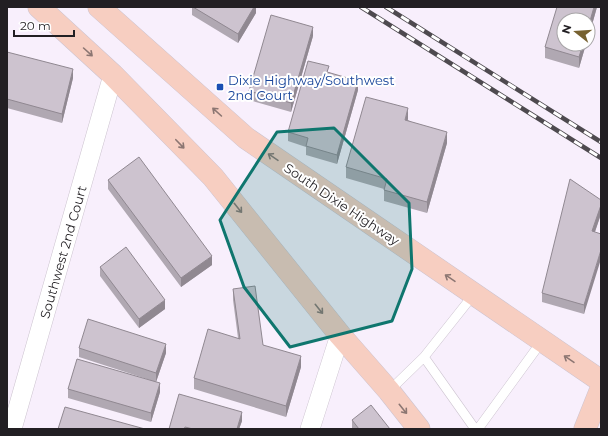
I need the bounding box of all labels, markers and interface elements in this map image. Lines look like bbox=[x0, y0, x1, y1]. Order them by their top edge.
scale bar bbox=[14, 12, 74, 38]
north arrow bbox=[556, 12, 596, 52]
text: 20 m bbox=[20, 18, 51, 33]
text: N bbox=[558, 23, 574, 35]
one-way arrow bbox=[83, 48, 93, 57]
place label: Dixie Highway/Southwest 2nd Court bbox=[228, 72, 394, 103]
marker: Dixie Highway/Southwest 2nd Court bbox=[215, 82, 225, 92]
one-way arrow bbox=[212, 107, 222, 117]
one-way arrow bbox=[176, 139, 185, 149]
one-way arrow bbox=[268, 153, 279, 161]
street label: South Dixie Highway bbox=[281, 159, 403, 249]
street label: Southwest 2nd Court bbox=[36, 184, 90, 320]
one-way arrow bbox=[233, 202, 242, 213]
one-way arrow bbox=[445, 274, 456, 282]
one-way arrow bbox=[315, 304, 324, 315]
one-way arrow bbox=[564, 355, 575, 363]
one-way arrow bbox=[398, 403, 407, 414]

